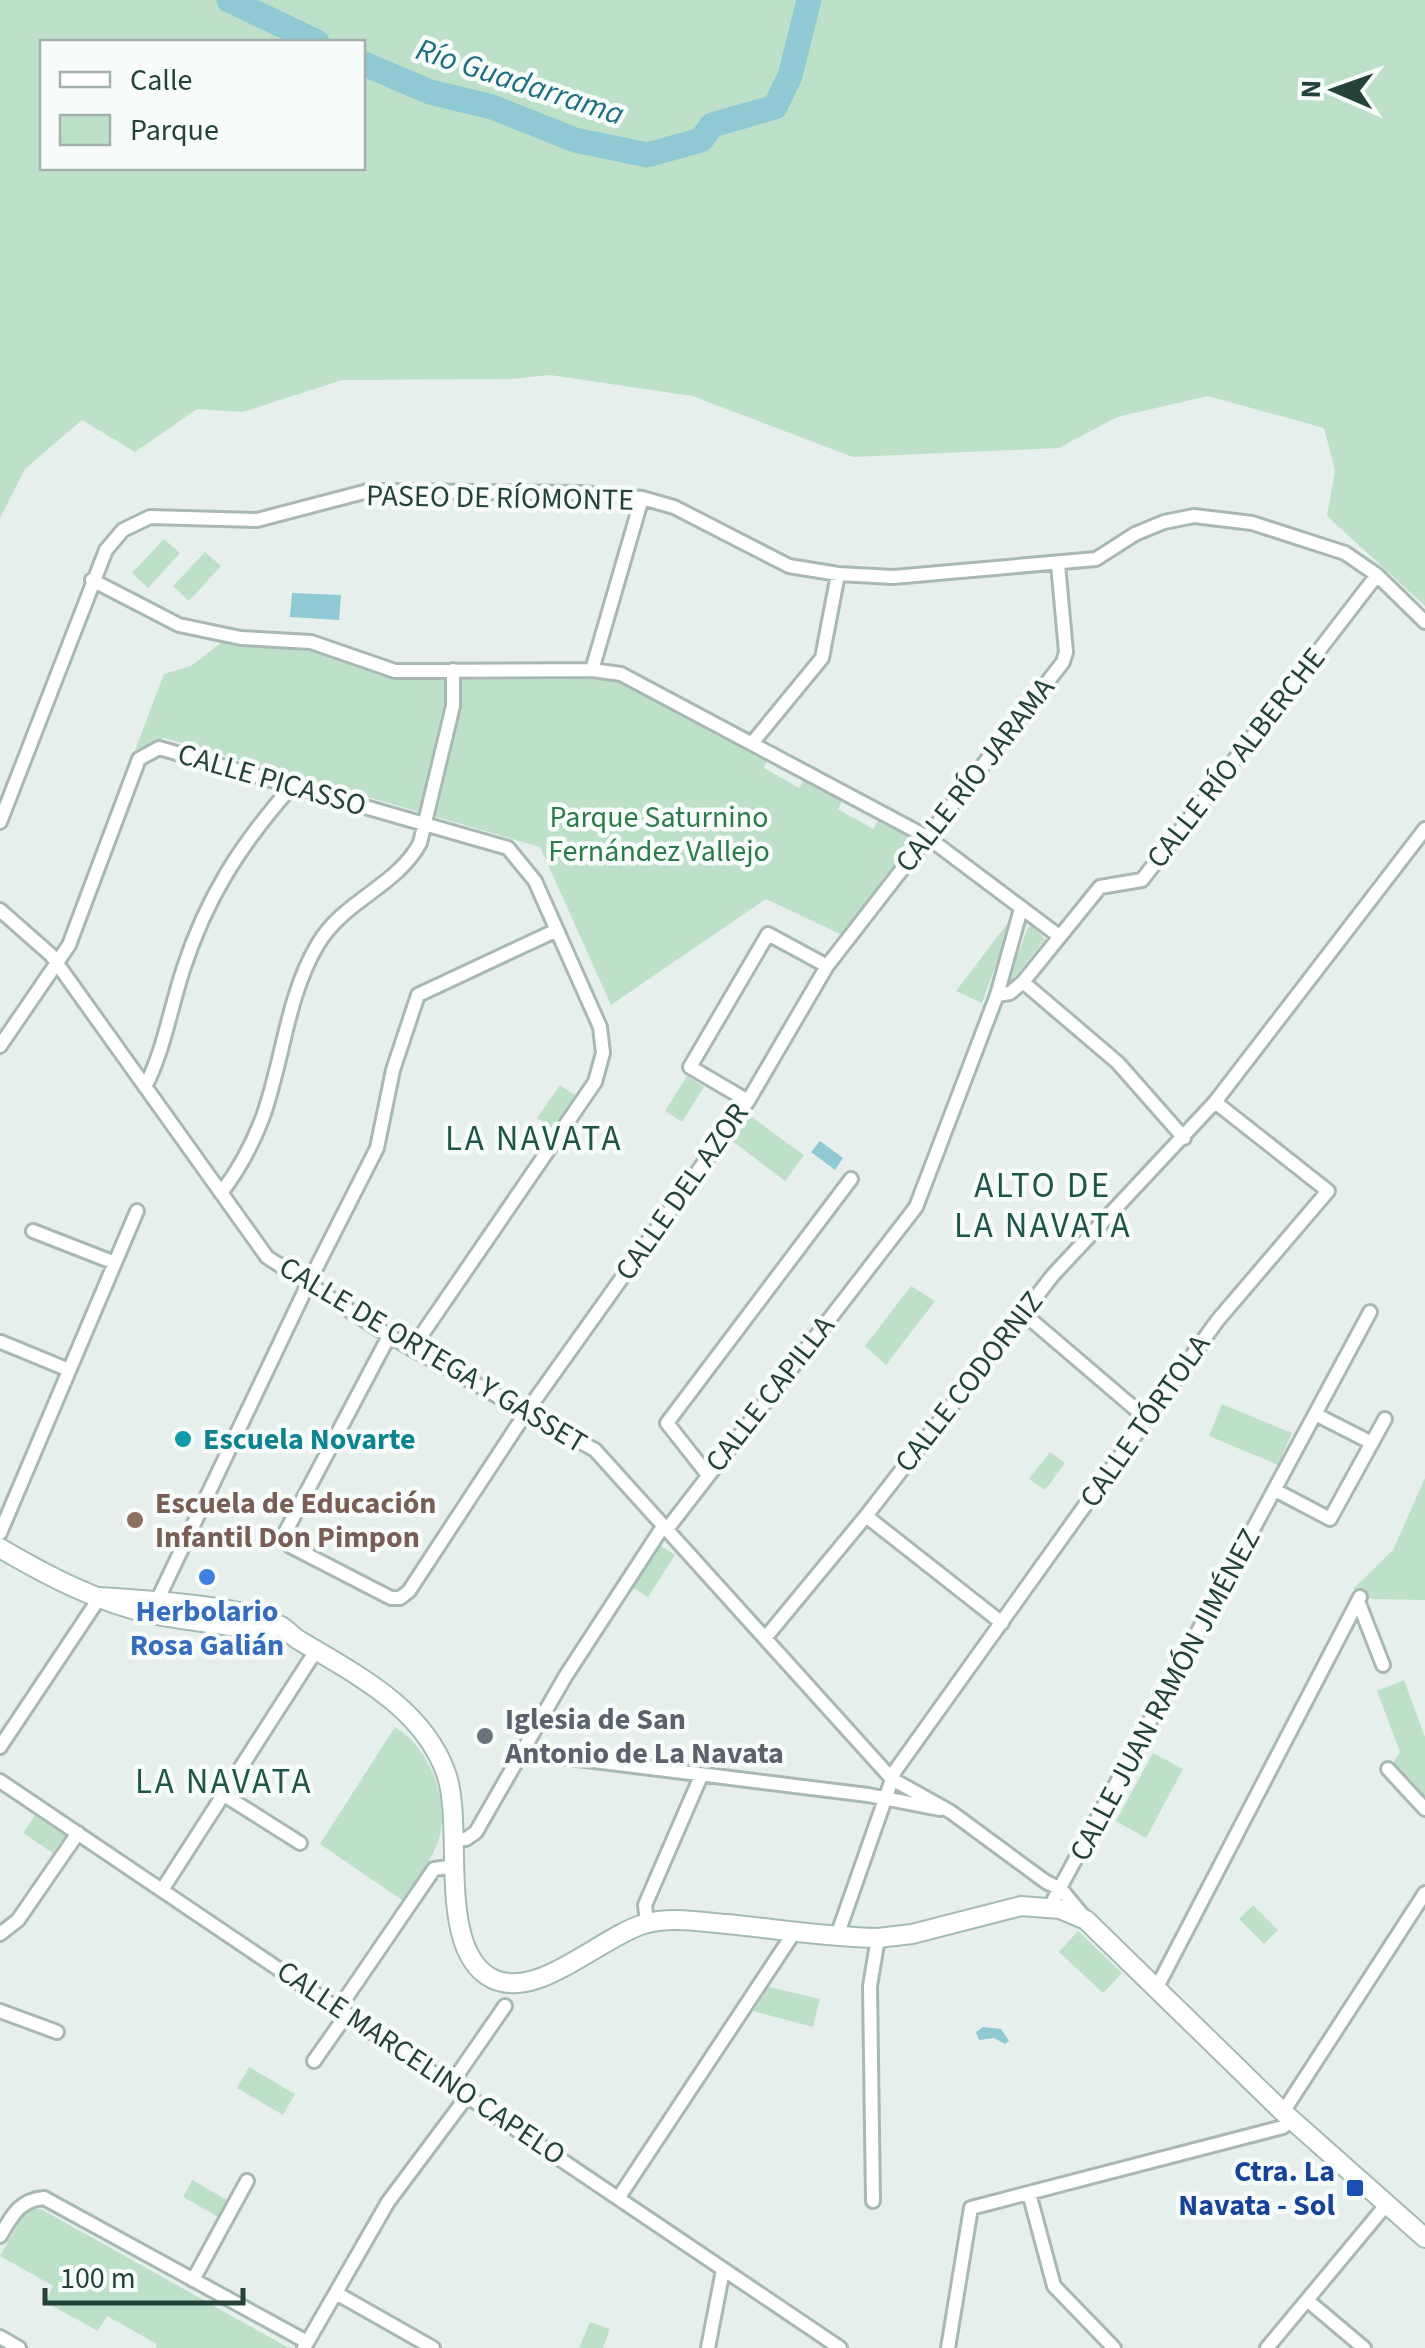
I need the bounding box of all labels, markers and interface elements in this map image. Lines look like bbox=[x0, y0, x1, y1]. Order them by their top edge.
water label: Río Guadarrama bbox=[410, 27, 630, 137]
legend bbox=[40, 40, 365, 170]
north arrow bbox=[1285, 40, 1385, 140]
text: Calle bbox=[130, 59, 192, 102]
text: N bbox=[1291, 79, 1331, 99]
text: Parque bbox=[130, 109, 219, 152]
street label: PASEO DE RÍOMONTE bbox=[366, 474, 634, 522]
street label: CALLE RÍO ALBERCHE bbox=[1136, 639, 1336, 877]
street label: CALLE RÍO JARAMA bbox=[885, 668, 1065, 882]
street label: CALLE PICASSO bbox=[173, 733, 371, 827]
park label: Parque Saturnino Fernández Vallejo bbox=[548, 796, 770, 873]
street label: CALLE DEL AZOR bbox=[605, 1095, 759, 1289]
district label: LA NAVATA bbox=[445, 1114, 623, 1164]
district label: ALTO DE LA NAVATA bbox=[954, 1161, 1132, 1251]
street label: CALLE DE ORTEGA Y GASSET bbox=[271, 1246, 595, 1464]
street label: CALLE CODORNIZ bbox=[884, 1282, 1054, 1482]
street label: CALLE CAPILLA bbox=[695, 1306, 845, 1481]
street label: CALLE TÓRTOLA bbox=[1069, 1325, 1221, 1516]
place label: Escuela Novarte bbox=[203, 1418, 415, 1461]
marker: Escuela Novarte bbox=[172, 1428, 194, 1450]
place label: Escuela de Educación Infantil Don Pimpon bbox=[155, 1482, 437, 1559]
marker: Escuela de Educación Infantil Don Pimpon bbox=[124, 1509, 146, 1531]
street label: CALLE JUAN RAMÓN JIMÉNEZ bbox=[1059, 1521, 1271, 1869]
marker: Herbolario Rosa Galián bbox=[196, 1566, 218, 1588]
place label: Herbolario Rosa Galián bbox=[130, 1590, 284, 1667]
place label: Iglesia de San Antonio de La Navata bbox=[504, 1698, 784, 1775]
marker: Iglesia de San Antonio de La Navata bbox=[474, 1725, 496, 1747]
district label: LA NAVATA bbox=[135, 1757, 313, 1807]
street label: CALLE MARCELINO CAPELO bbox=[268, 1950, 574, 2176]
place label: Ctra. La Navata - Sol bbox=[1178, 2150, 1335, 2227]
marker: Ctra. La Navata - Sol bbox=[1344, 2177, 1366, 2199]
scale bar bbox=[45, 2243, 242, 2305]
text: 100 m bbox=[60, 2257, 136, 2300]

